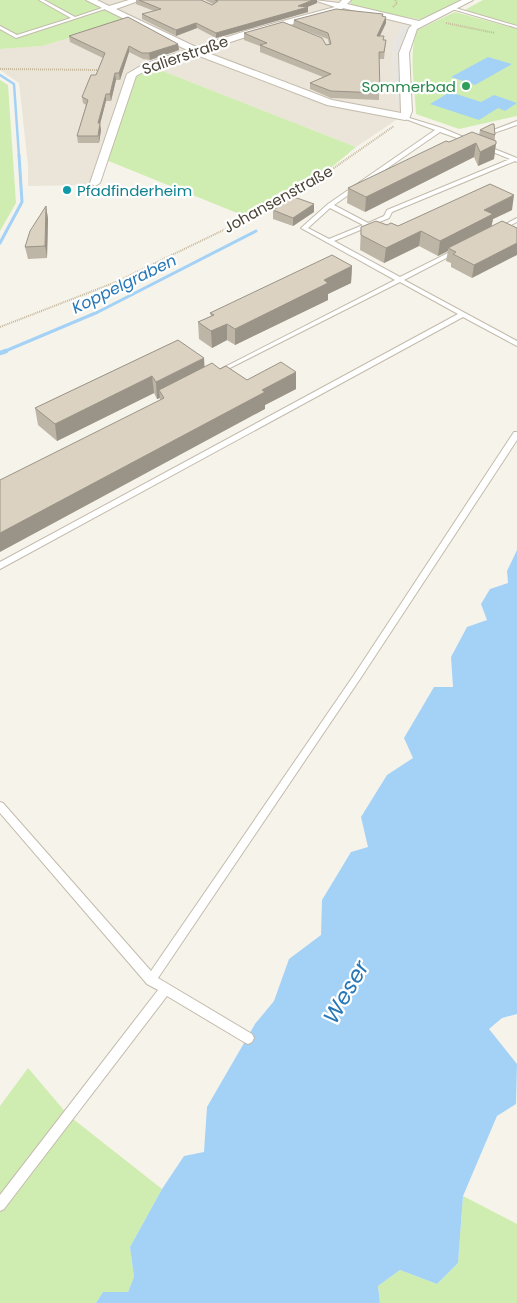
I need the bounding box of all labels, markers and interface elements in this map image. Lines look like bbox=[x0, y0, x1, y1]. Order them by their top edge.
street label: Salierstraße bbox=[139, 30, 231, 80]
place label: Sommerbad bbox=[361, 76, 456, 97]
marker: Sommerbad bbox=[460, 80, 472, 92]
street label: Johansenstraße bbox=[219, 160, 337, 238]
place label: Pfadfinderheim bbox=[77, 180, 192, 201]
marker: Pfadfinderheim bbox=[61, 184, 73, 196]
water label: Koppelgraben bbox=[68, 249, 180, 319]
water label: Weser bbox=[315, 954, 377, 1029]

